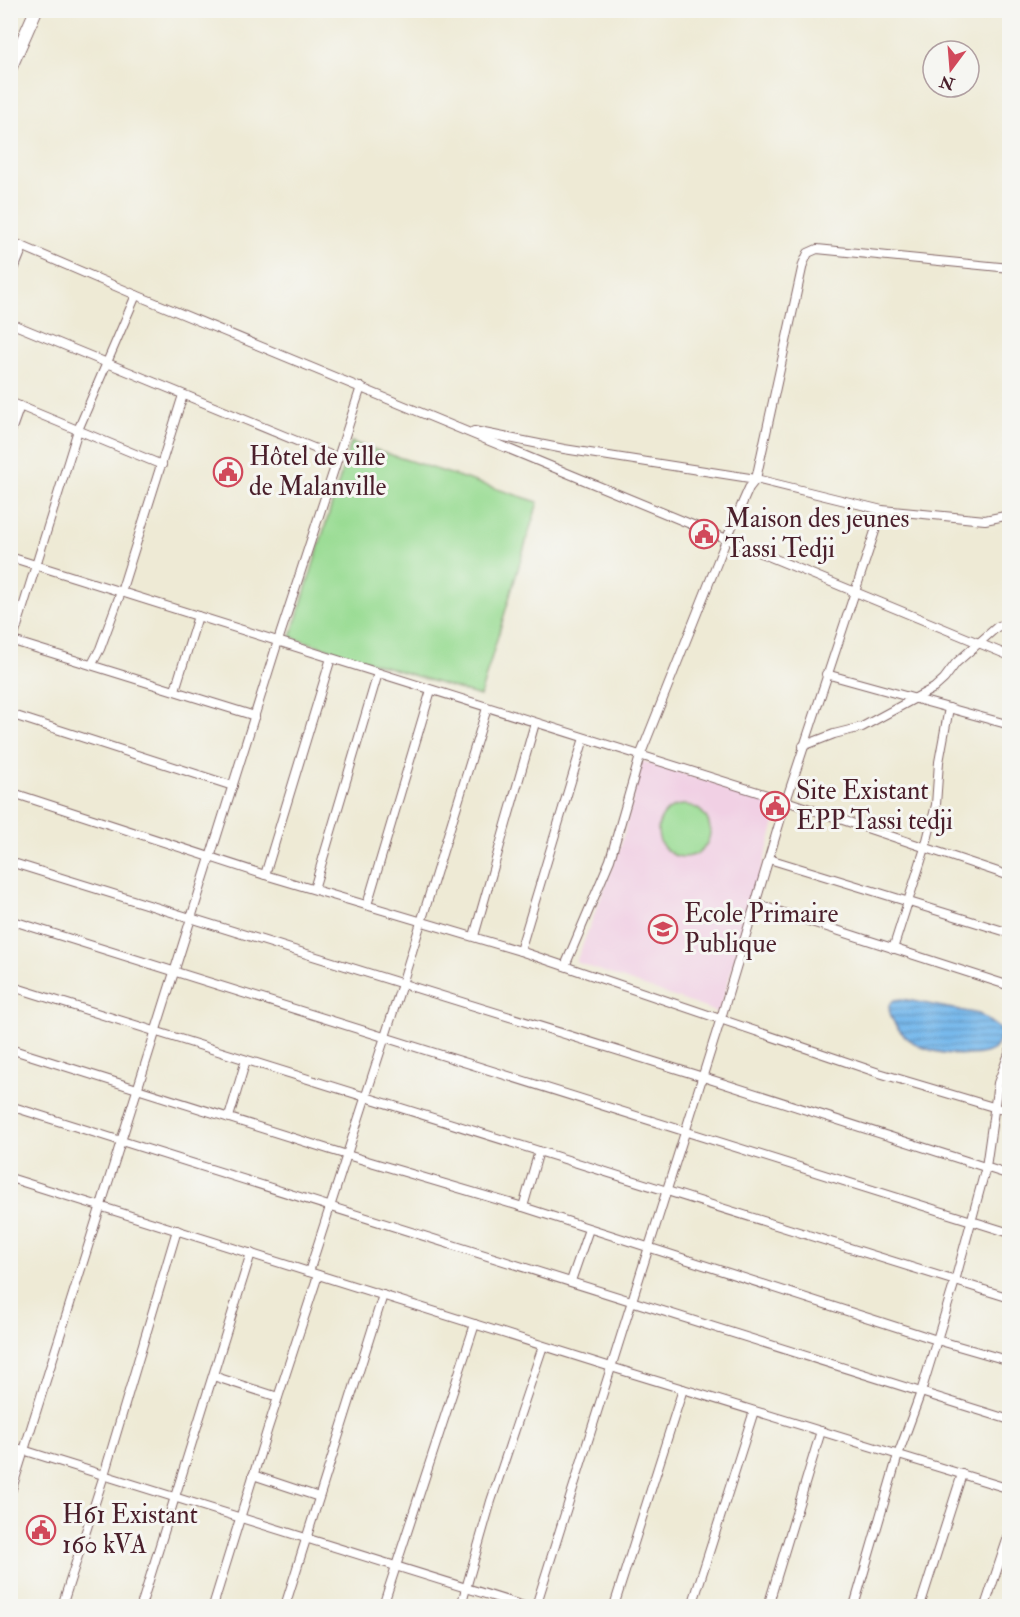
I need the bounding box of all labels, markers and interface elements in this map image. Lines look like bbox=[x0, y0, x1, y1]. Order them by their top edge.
north arrow bbox=[921, 39, 981, 99]
text: N bbox=[937, 71, 958, 94]
place label: Hôtel de ville de Malanville bbox=[249, 441, 387, 503]
public building icon: Hôtel de ville de Malanville bbox=[212, 456, 244, 488]
place label: Maison des jeunes Tassi Tedji bbox=[725, 503, 910, 565]
public building icon: Maison des jeunes Tassi Tedji bbox=[688, 518, 720, 550]
place label: Site Existant EPP Tassi tedji bbox=[796, 775, 953, 837]
public building icon: Site Existant EPP Tassi tedji bbox=[759, 790, 791, 822]
place label: Ecole Primaire Publique bbox=[684, 898, 838, 960]
school or university icon: Ecole Primaire Publique bbox=[647, 913, 679, 945]
place label: H61 Existant 160 kVA bbox=[62, 1499, 198, 1561]
public building icon: H61 Existant 160 kVA bbox=[25, 1514, 57, 1546]

